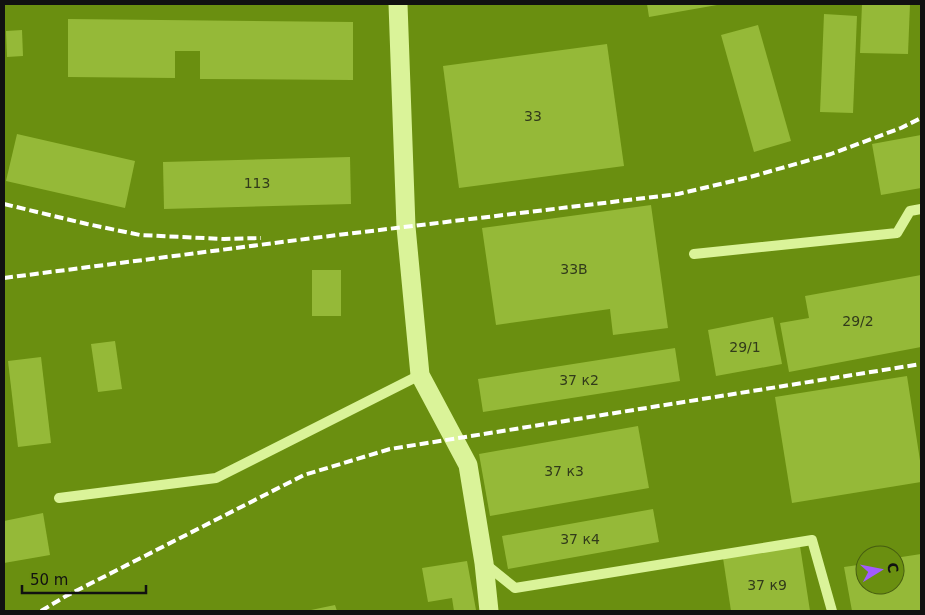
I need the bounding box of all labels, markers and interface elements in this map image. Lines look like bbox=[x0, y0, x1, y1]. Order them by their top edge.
house number: 33 bbox=[524, 108, 542, 124]
house number: 113 bbox=[244, 175, 270, 191]
house number: 33В bbox=[560, 261, 588, 277]
house number: 29/2 bbox=[842, 313, 874, 329]
house number: 29/1 bbox=[729, 339, 761, 355]
house number: 37 к2 bbox=[559, 372, 599, 388]
house number: 37 к3 bbox=[544, 463, 584, 479]
house number: 37 к4 bbox=[560, 531, 600, 547]
north arrow bbox=[855, 545, 905, 595]
text: С bbox=[884, 561, 902, 574]
scale bar bbox=[22, 562, 146, 594]
text: 50 m bbox=[30, 571, 68, 589]
house number: 37 к9 bbox=[747, 577, 787, 593]

